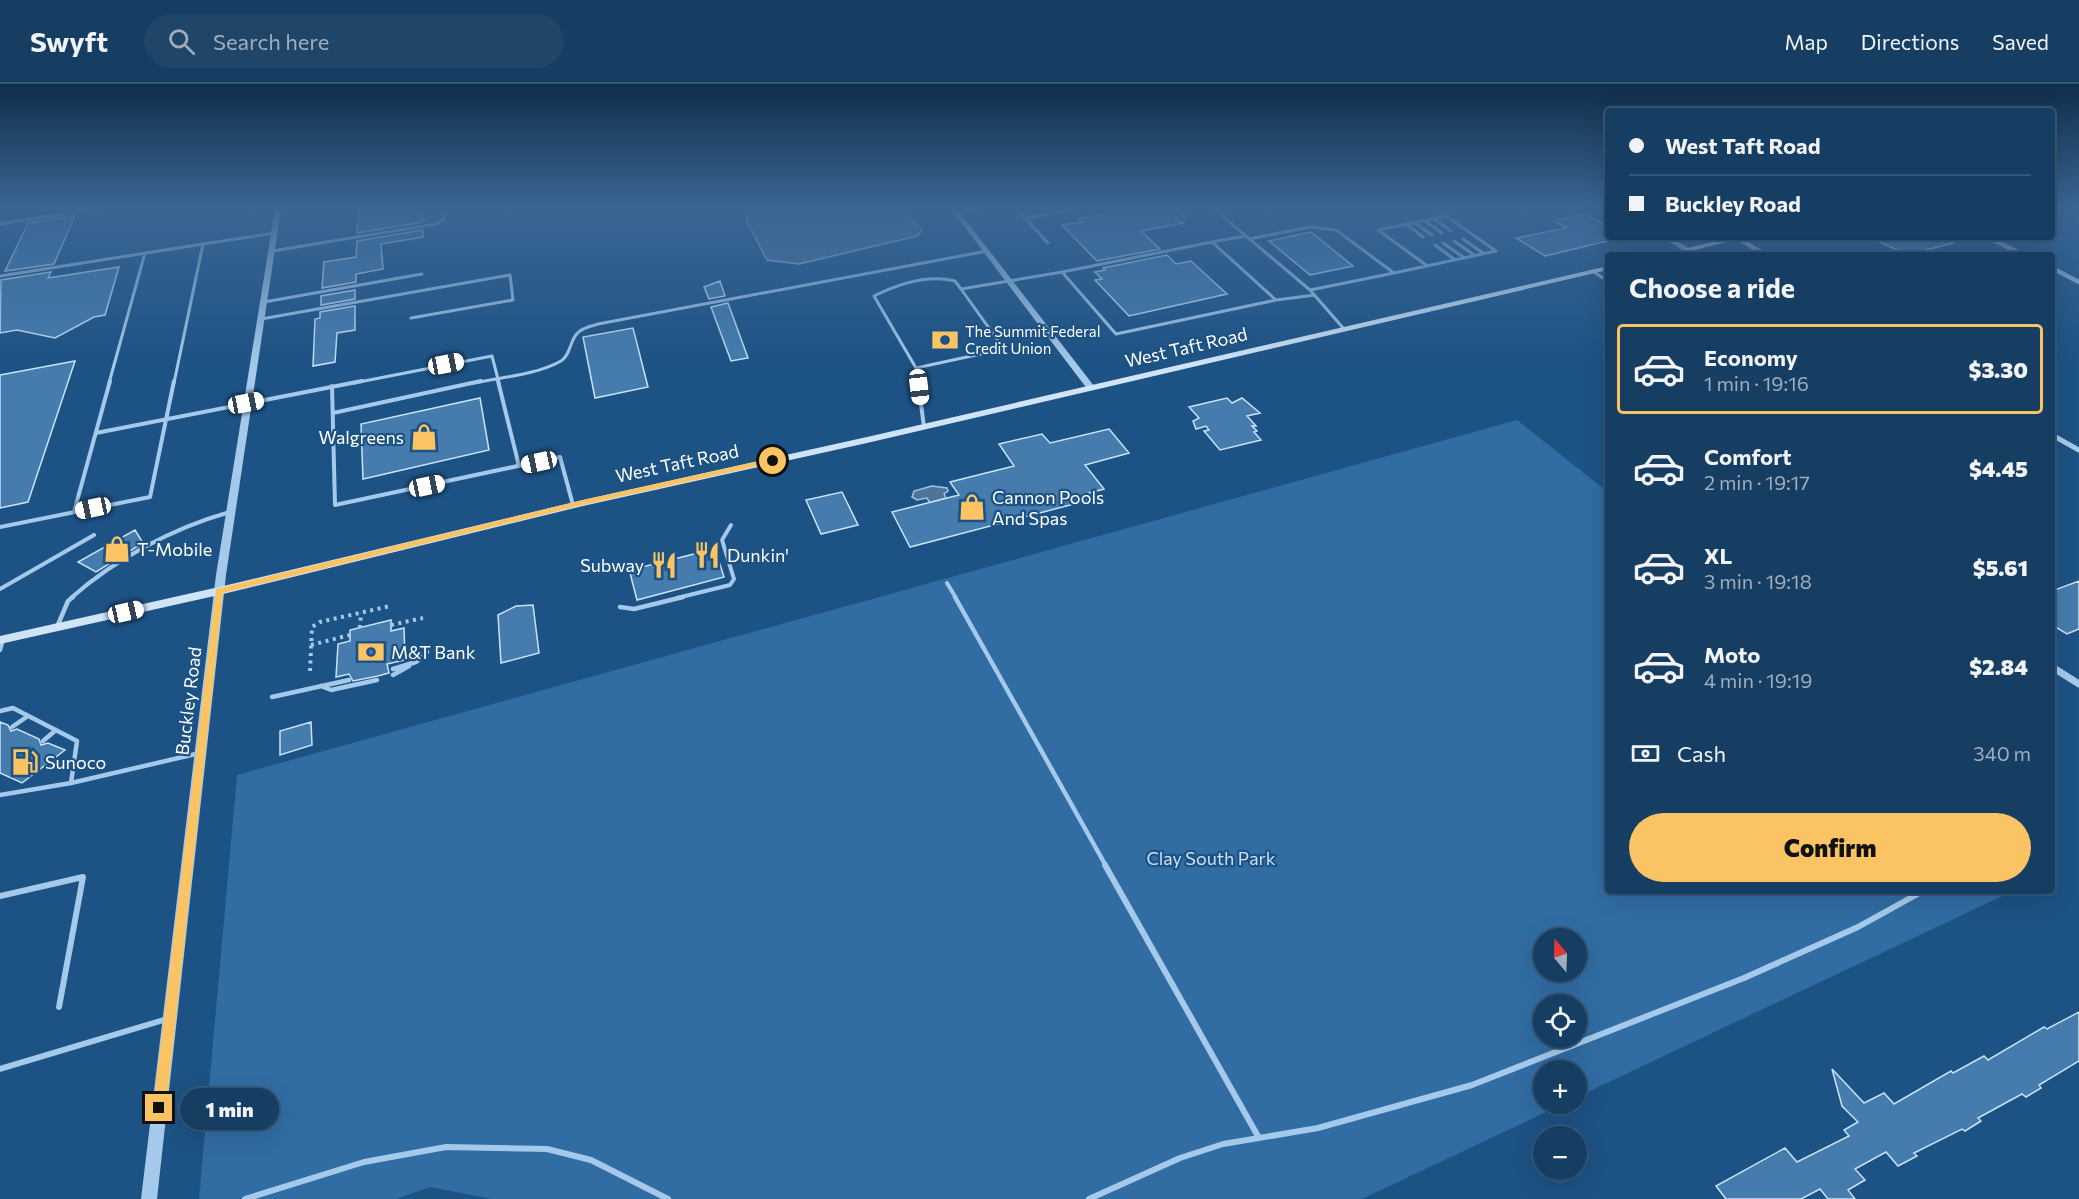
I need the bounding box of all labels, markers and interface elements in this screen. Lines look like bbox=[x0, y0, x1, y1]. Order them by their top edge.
search box bbox=[144, 14, 564, 68]
text: Swyft bbox=[30, 24, 108, 58]
icon: search bbox=[165, 25, 198, 58]
text: Search here bbox=[213, 28, 329, 55]
text: Map bbox=[1785, 29, 1828, 54]
text: Directions bbox=[1861, 29, 1959, 54]
text: Saved bbox=[1992, 29, 2049, 54]
text: West Taft Road bbox=[1665, 132, 1821, 159]
text: Buckley Road bbox=[1665, 190, 1801, 217]
text: Choose a ride bbox=[1629, 271, 1795, 304]
place label: The Summit Federal Credit Union bbox=[965, 322, 1100, 357]
street label: West Taft Road bbox=[1123, 322, 1249, 372]
bank icon: The Summit Federal Credit Union bbox=[930, 325, 960, 355]
icon: car bbox=[1632, 342, 1686, 396]
text: Economy bbox=[1704, 344, 1798, 371]
car bbox=[427, 352, 465, 376]
text: $3.30 bbox=[1969, 356, 2028, 383]
car bbox=[908, 368, 930, 406]
text: 1 min · 19:16 bbox=[1704, 371, 1809, 395]
car bbox=[227, 391, 265, 415]
shop icon: Walgreens bbox=[409, 422, 439, 452]
place label: Walgreens bbox=[318, 426, 404, 448]
street label: West Taft Road bbox=[614, 439, 740, 487]
icon: car bbox=[1632, 441, 1686, 495]
text: Comfort bbox=[1704, 443, 1792, 470]
route start bbox=[759, 447, 786, 474]
car bbox=[520, 449, 558, 475]
text: $4.45 bbox=[1969, 455, 2028, 482]
text: 2 min · 19:17 bbox=[1704, 470, 1810, 494]
car bbox=[408, 473, 446, 499]
place label: Cannon Pools And Spas bbox=[992, 486, 1104, 529]
shop icon: Cannon Pools And Spas bbox=[957, 492, 987, 522]
car bbox=[74, 495, 112, 521]
shop icon: T-Mobile bbox=[102, 534, 132, 564]
place label: T-Mobile bbox=[137, 538, 212, 560]
restaurant icon: Dunkin' bbox=[692, 540, 722, 570]
icon: car bbox=[1632, 540, 1686, 594]
text: XL bbox=[1704, 542, 1732, 569]
place label: Dunkin' bbox=[727, 544, 789, 566]
restaurant icon: Subway bbox=[649, 550, 679, 580]
place label: Subway bbox=[580, 554, 644, 576]
text: $5.61 bbox=[1973, 554, 2028, 581]
text: 3 min · 19:18 bbox=[1704, 569, 1812, 593]
car bbox=[106, 599, 146, 625]
bank icon: M&T Bank bbox=[356, 637, 386, 667]
icon: car bbox=[1632, 639, 1686, 693]
place label: M&T Bank bbox=[391, 641, 476, 663]
text: Moto bbox=[1704, 641, 1760, 668]
street label: Buckley Road bbox=[170, 646, 206, 756]
text: $2.84 bbox=[1969, 653, 2028, 680]
text: 4 min · 19:19 bbox=[1704, 668, 1812, 692]
icon: cash bbox=[1629, 737, 1662, 770]
text: Cash bbox=[1677, 740, 1726, 767]
text: 340 m bbox=[1973, 741, 2031, 765]
fuel station icon: Sunoco bbox=[10, 747, 40, 777]
place label: Sunoco bbox=[45, 751, 106, 773]
button: Confirm bbox=[1629, 813, 2031, 882]
park label: Clay South Park bbox=[1146, 847, 1276, 869]
north arrow bbox=[1533, 928, 1587, 982]
map controls bbox=[1533, 928, 1587, 1180]
button: locate bbox=[1533, 994, 1587, 1048]
button: + bbox=[1533, 1060, 1587, 1114]
callout: 1 min bbox=[180, 1087, 279, 1129]
route end bbox=[145, 1094, 172, 1121]
text: 1 min bbox=[205, 1097, 254, 1121]
button: − bbox=[1533, 1126, 1587, 1180]

